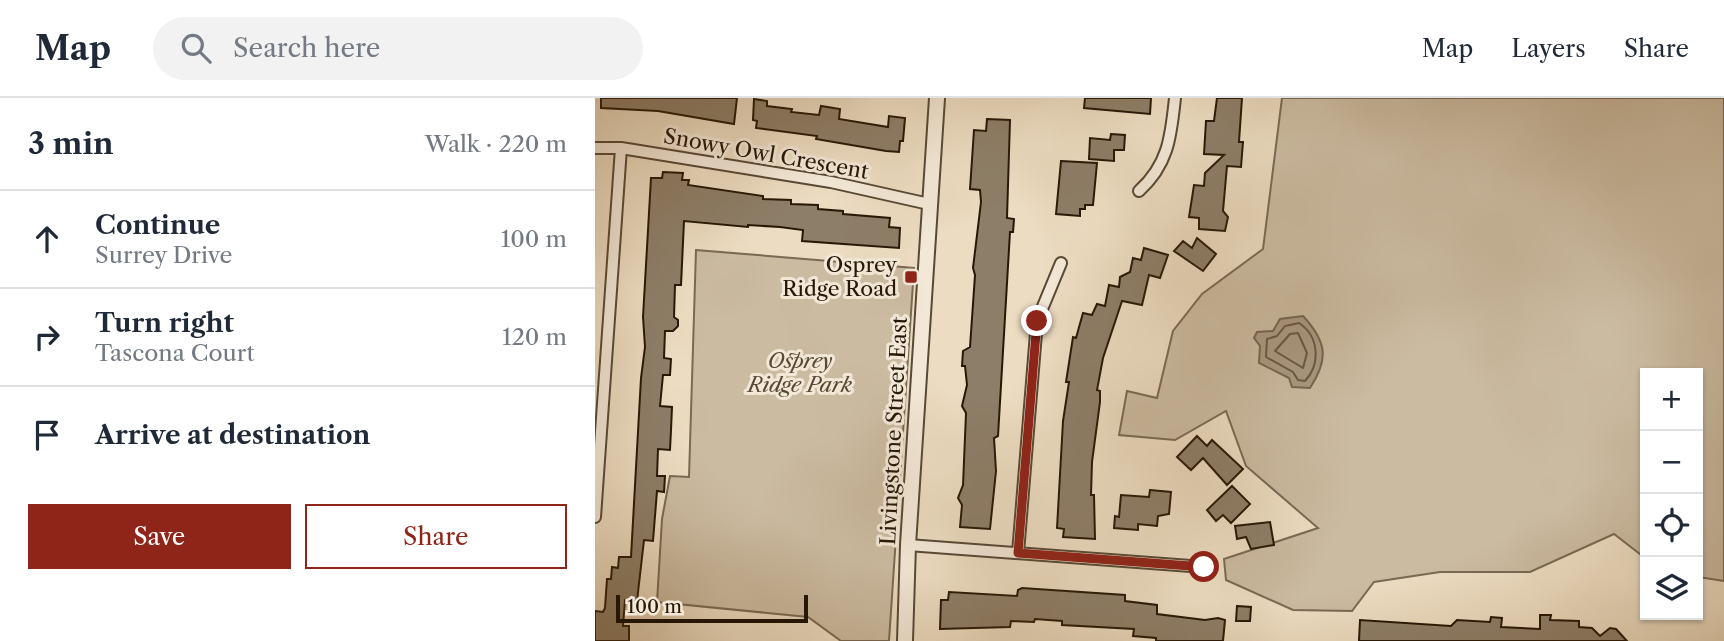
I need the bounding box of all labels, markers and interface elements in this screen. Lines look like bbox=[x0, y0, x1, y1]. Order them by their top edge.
search box bbox=[153, 17, 643, 80]
text: Map bbox=[35, 28, 111, 69]
icon: search bbox=[177, 29, 215, 67]
text: Search here bbox=[233, 32, 380, 64]
text: Map bbox=[1422, 34, 1473, 63]
text: Layers bbox=[1511, 34, 1586, 63]
text: Share bbox=[1624, 34, 1689, 63]
street label: Snowy Owl Crescent bbox=[662, 123, 871, 184]
text: 3 min bbox=[28, 125, 114, 162]
text: Walk · 220 m bbox=[425, 130, 567, 158]
text: Continue bbox=[95, 209, 220, 241]
icon: ahead bbox=[28, 220, 66, 258]
text: 100 m bbox=[501, 225, 567, 253]
text: Surrey Drive bbox=[95, 241, 232, 269]
place label: Osprey Ridge Road bbox=[782, 252, 897, 301]
marker: Osprey Ridge Road bbox=[903, 269, 919, 285]
route end bbox=[1021, 305, 1052, 336]
text: Turn right bbox=[95, 307, 234, 339]
street label: Livingstone Street East bbox=[875, 315, 912, 546]
icon: right bbox=[28, 318, 66, 356]
text: 120 m bbox=[502, 323, 567, 351]
text: Tascona Court bbox=[95, 339, 255, 367]
park label: Osprey Ridge Park bbox=[746, 348, 852, 397]
map controls bbox=[1640, 368, 1703, 620]
button: + bbox=[1640, 368, 1703, 431]
icon: arrive bbox=[28, 416, 66, 454]
text: Arrive at destination bbox=[95, 419, 370, 451]
button: − bbox=[1640, 431, 1703, 494]
button: locate bbox=[1640, 494, 1703, 557]
button: Save bbox=[28, 504, 291, 569]
button: Share bbox=[305, 504, 567, 569]
route start bbox=[1188, 551, 1219, 582]
button: layers bbox=[1640, 557, 1703, 620]
scale bar bbox=[616, 592, 809, 624]
text: 100 m bbox=[627, 595, 682, 618]

